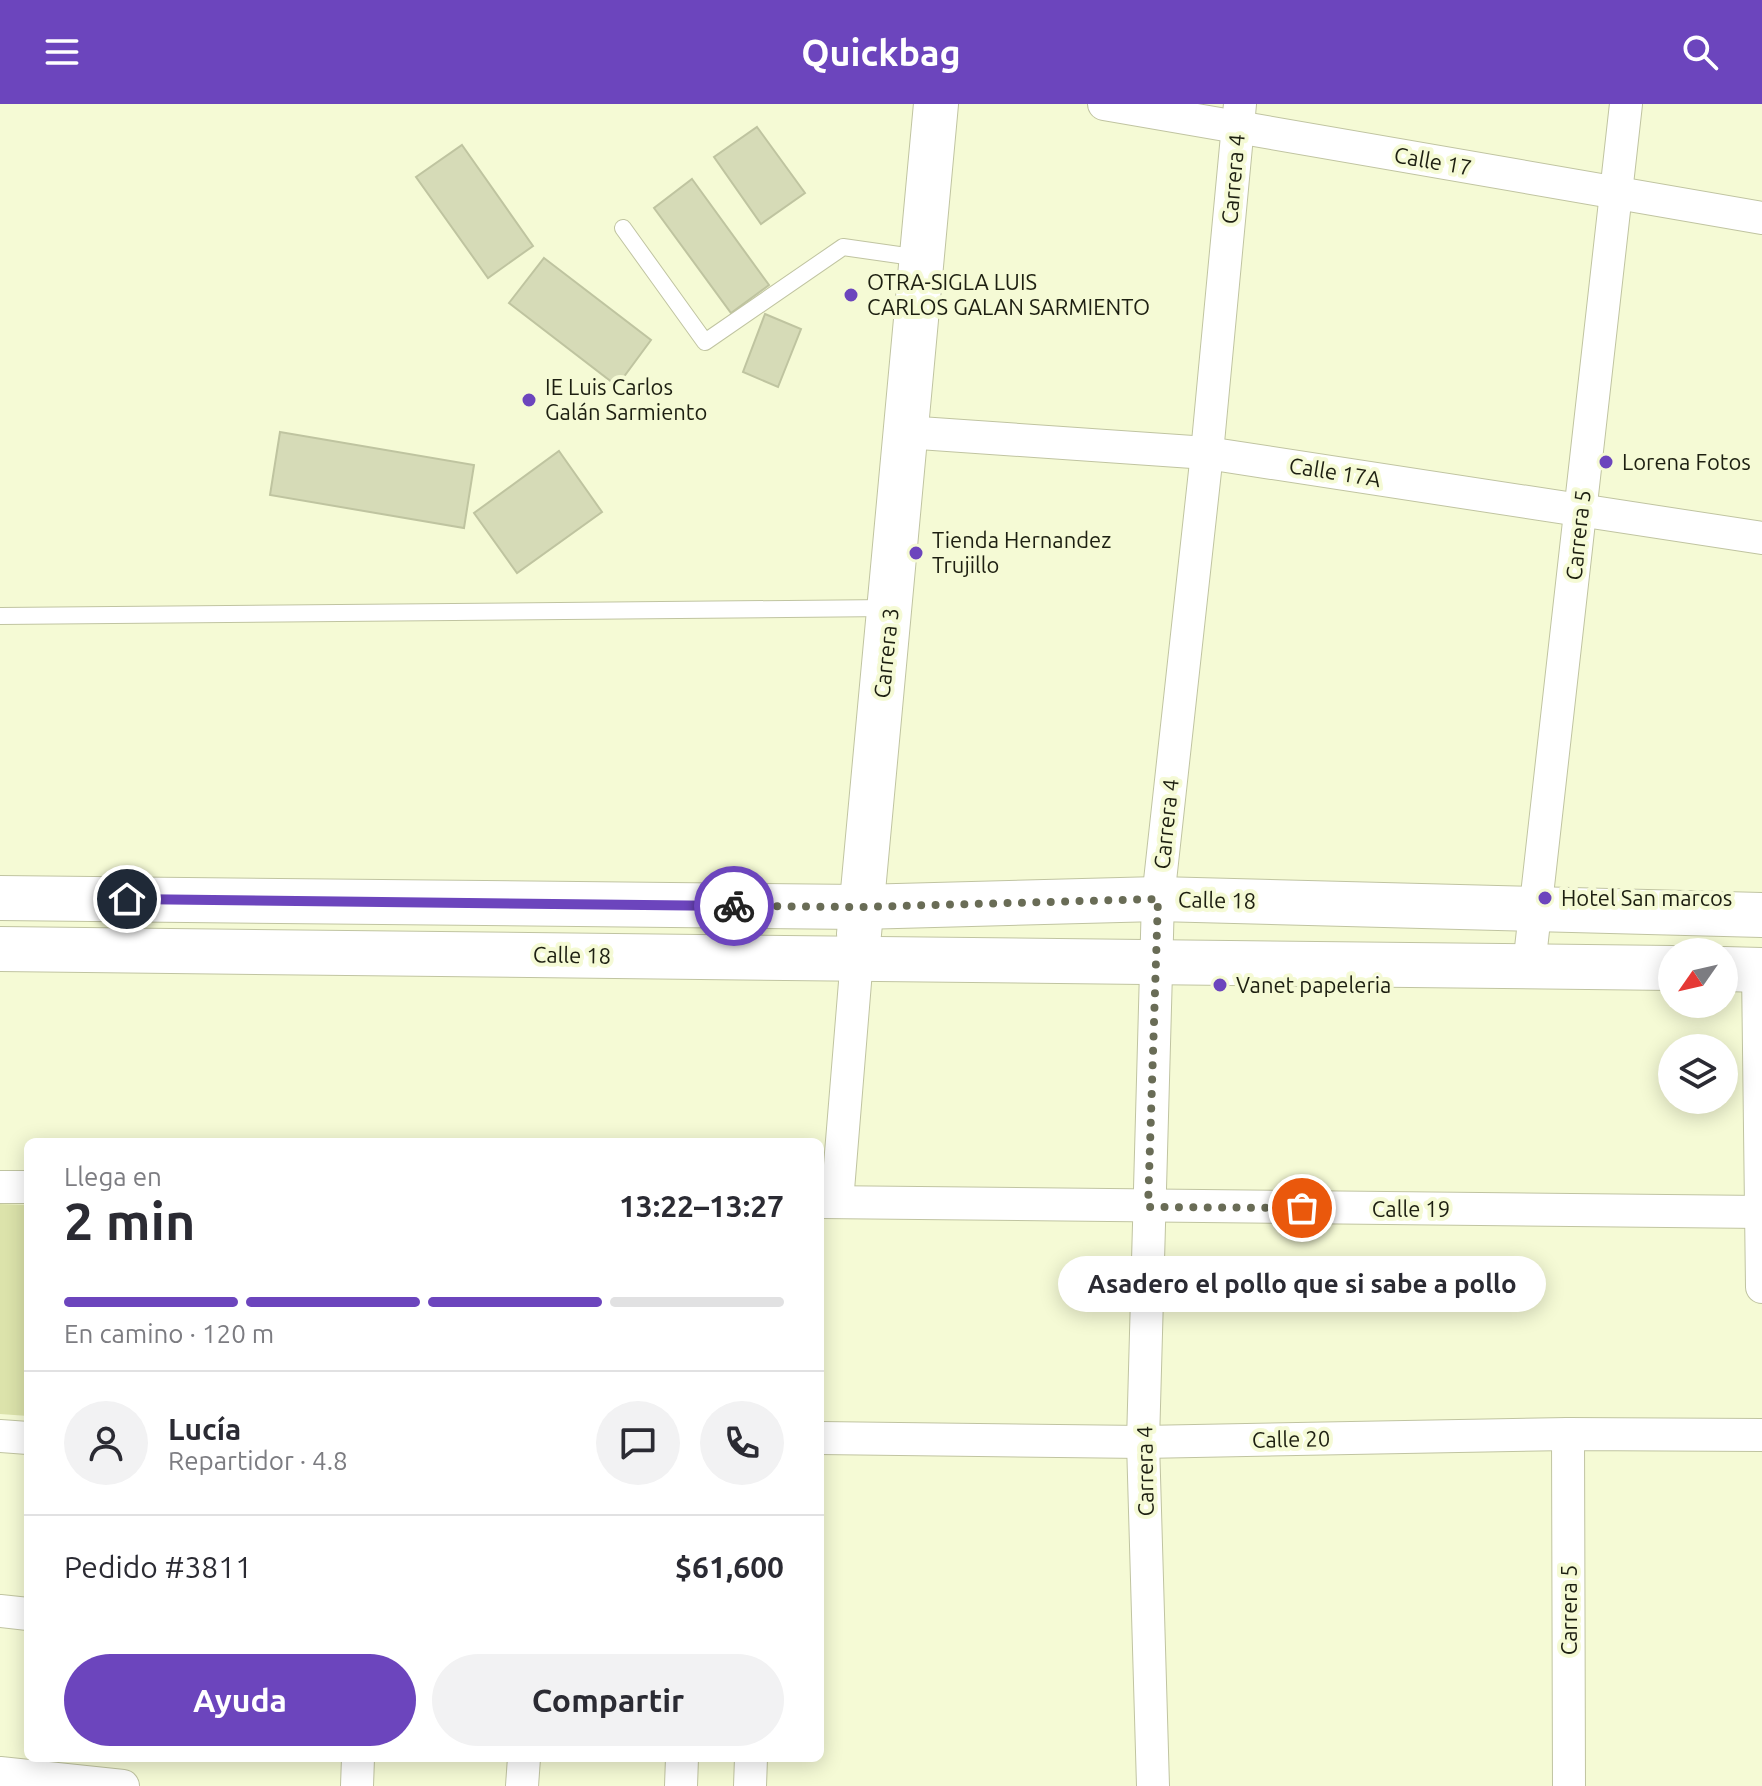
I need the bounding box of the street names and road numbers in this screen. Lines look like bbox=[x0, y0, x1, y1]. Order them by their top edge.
street label: Carrera 4 bbox=[1216, 133, 1249, 225]
street label: Calle 17 bbox=[1392, 141, 1474, 180]
street label: Calle 17A bbox=[1287, 452, 1383, 491]
street label: Carrera 5 bbox=[1560, 489, 1595, 581]
street label: Carrera 3 bbox=[868, 607, 903, 699]
street label: Carrera 4 bbox=[1148, 778, 1183, 870]
street label: Calle 18 bbox=[1178, 886, 1256, 913]
street label: Calle 18 bbox=[533, 941, 611, 968]
street label: Calle 19 bbox=[1372, 1196, 1450, 1221]
street label: Carrera 4 bbox=[1131, 1425, 1158, 1517]
street label: Calle 20 bbox=[1252, 1425, 1330, 1452]
street label: Carrera 5 bbox=[1556, 1565, 1581, 1655]

